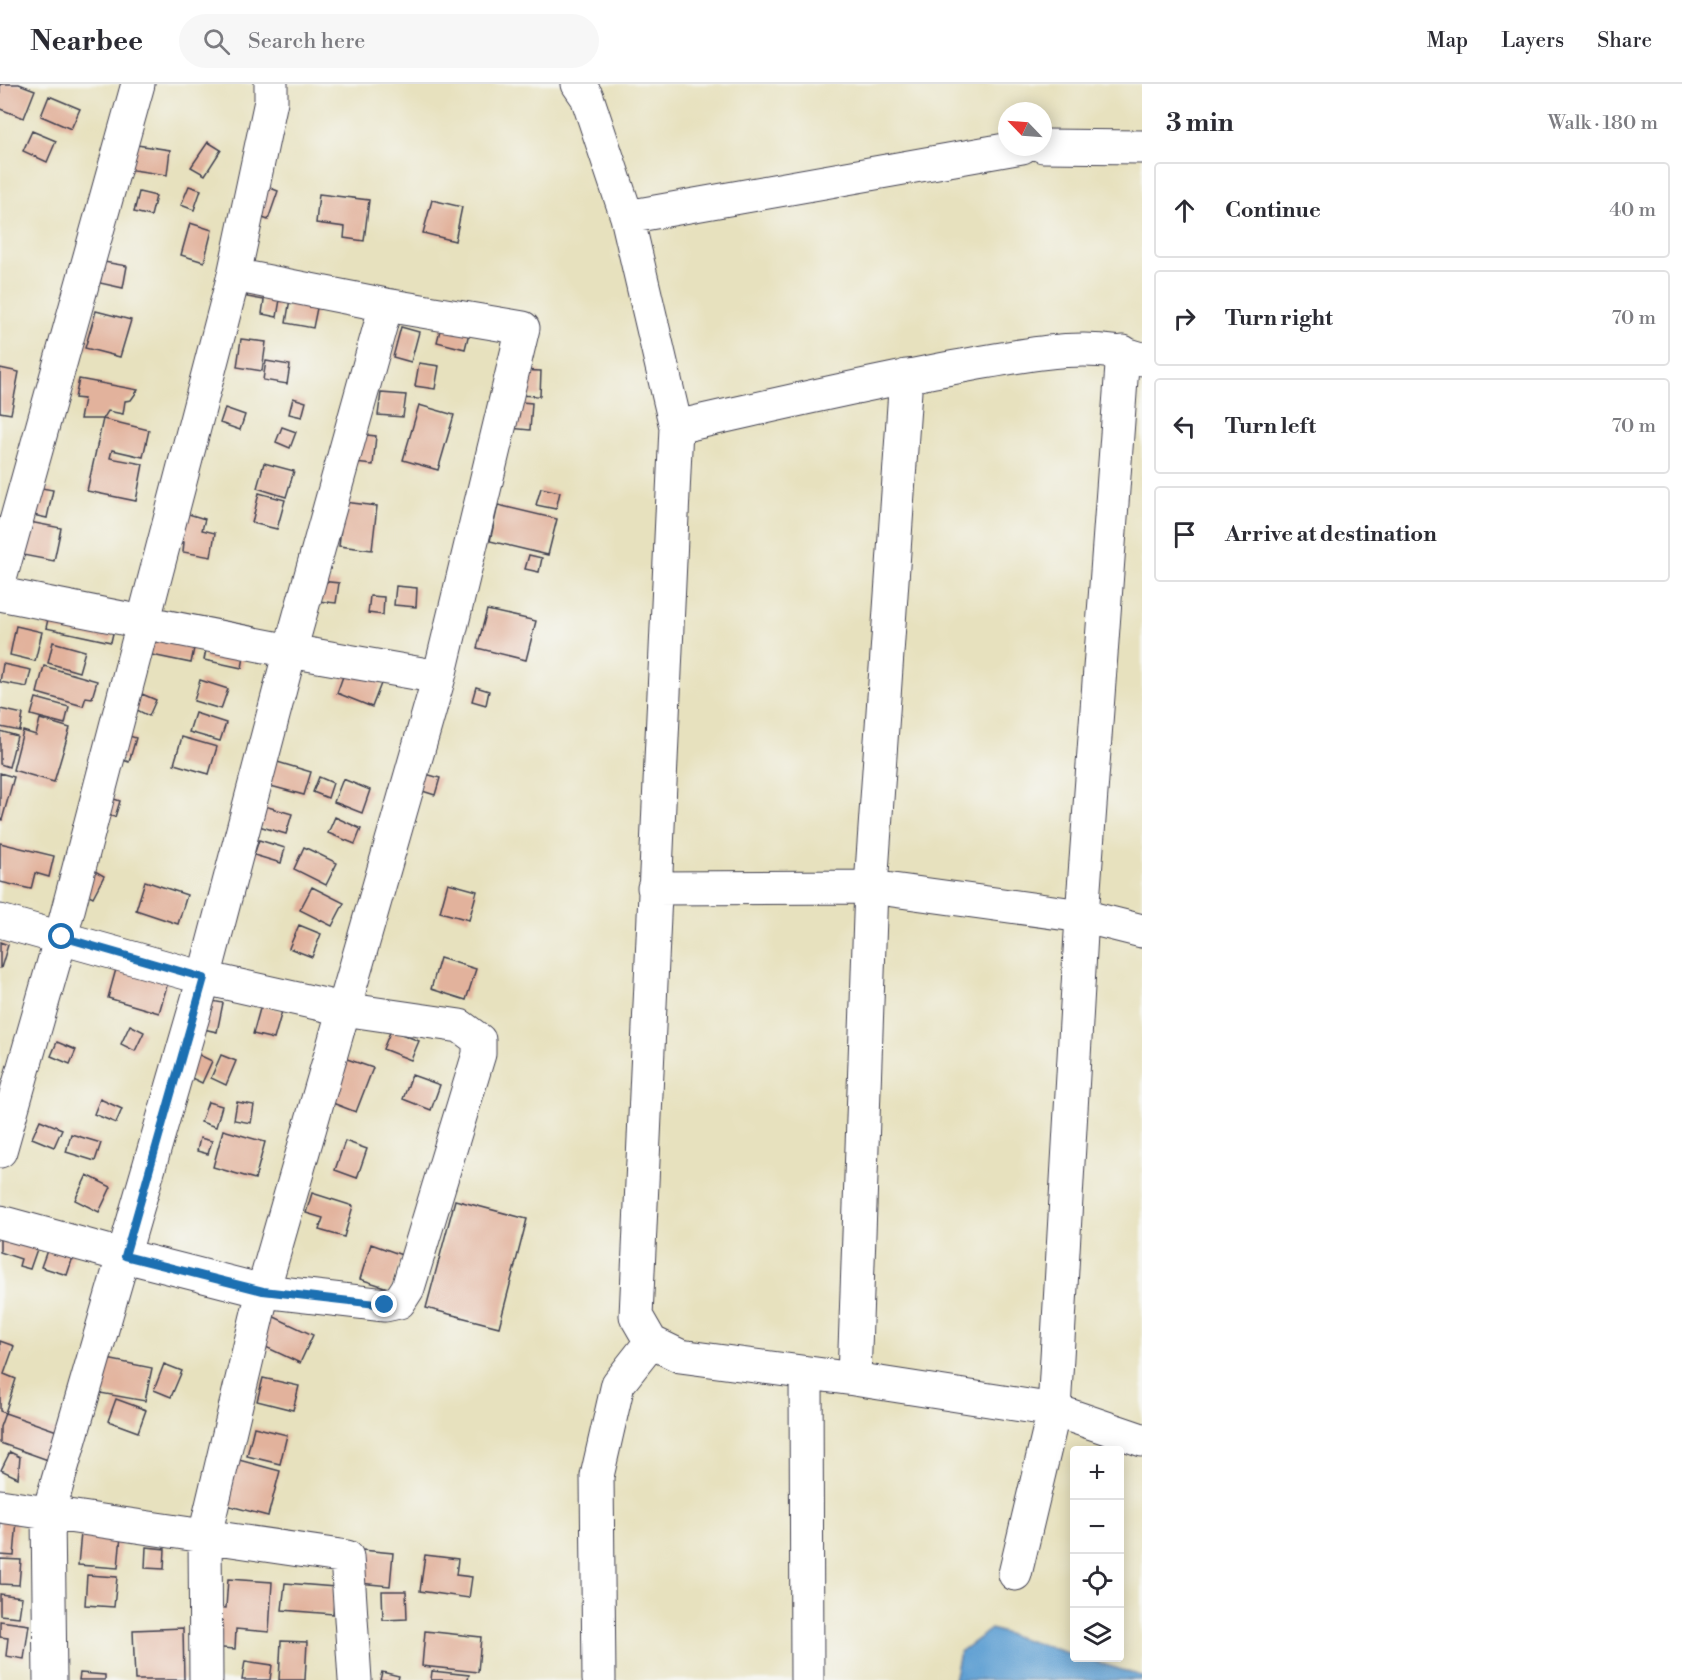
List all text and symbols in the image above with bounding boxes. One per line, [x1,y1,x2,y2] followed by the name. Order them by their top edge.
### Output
[179,14,599,68] search box
[30,24,143,59] text: Nearbee
[200,25,233,58] icon: search
[248,28,365,55] text: Search here
[1427,28,1468,54] text: Map
[1501,28,1564,54] text: Layers
[1597,28,1652,54] text: Share
[998,102,1052,156] north arrow
[1166,107,1234,139] text: 3 min
[1548,111,1658,136] text: Walk · 180 m
[1168,194,1201,227] icon: ahead
[1225,197,1321,224] text: Continue
[1609,198,1656,223] text: 40 m
[1168,302,1201,335] icon: right
[1225,305,1333,332] text: Turn right
[1612,306,1656,331] text: 70 m
[1168,410,1201,443] icon: left
[1225,413,1316,440] text: Turn left
[1612,414,1656,439] text: 70 m
[1168,518,1201,551] icon: arrive
[1225,521,1437,548] text: Arrive at destination
[48,923,74,949] route start
[371,1291,397,1317] route end
[1070,1446,1124,1662] map controls
[1070,1446,1124,1500] button: +
[1070,1500,1124,1554] button: −
[1070,1554,1124,1608] button: locate
[1070,1608,1124,1662] button: layers

